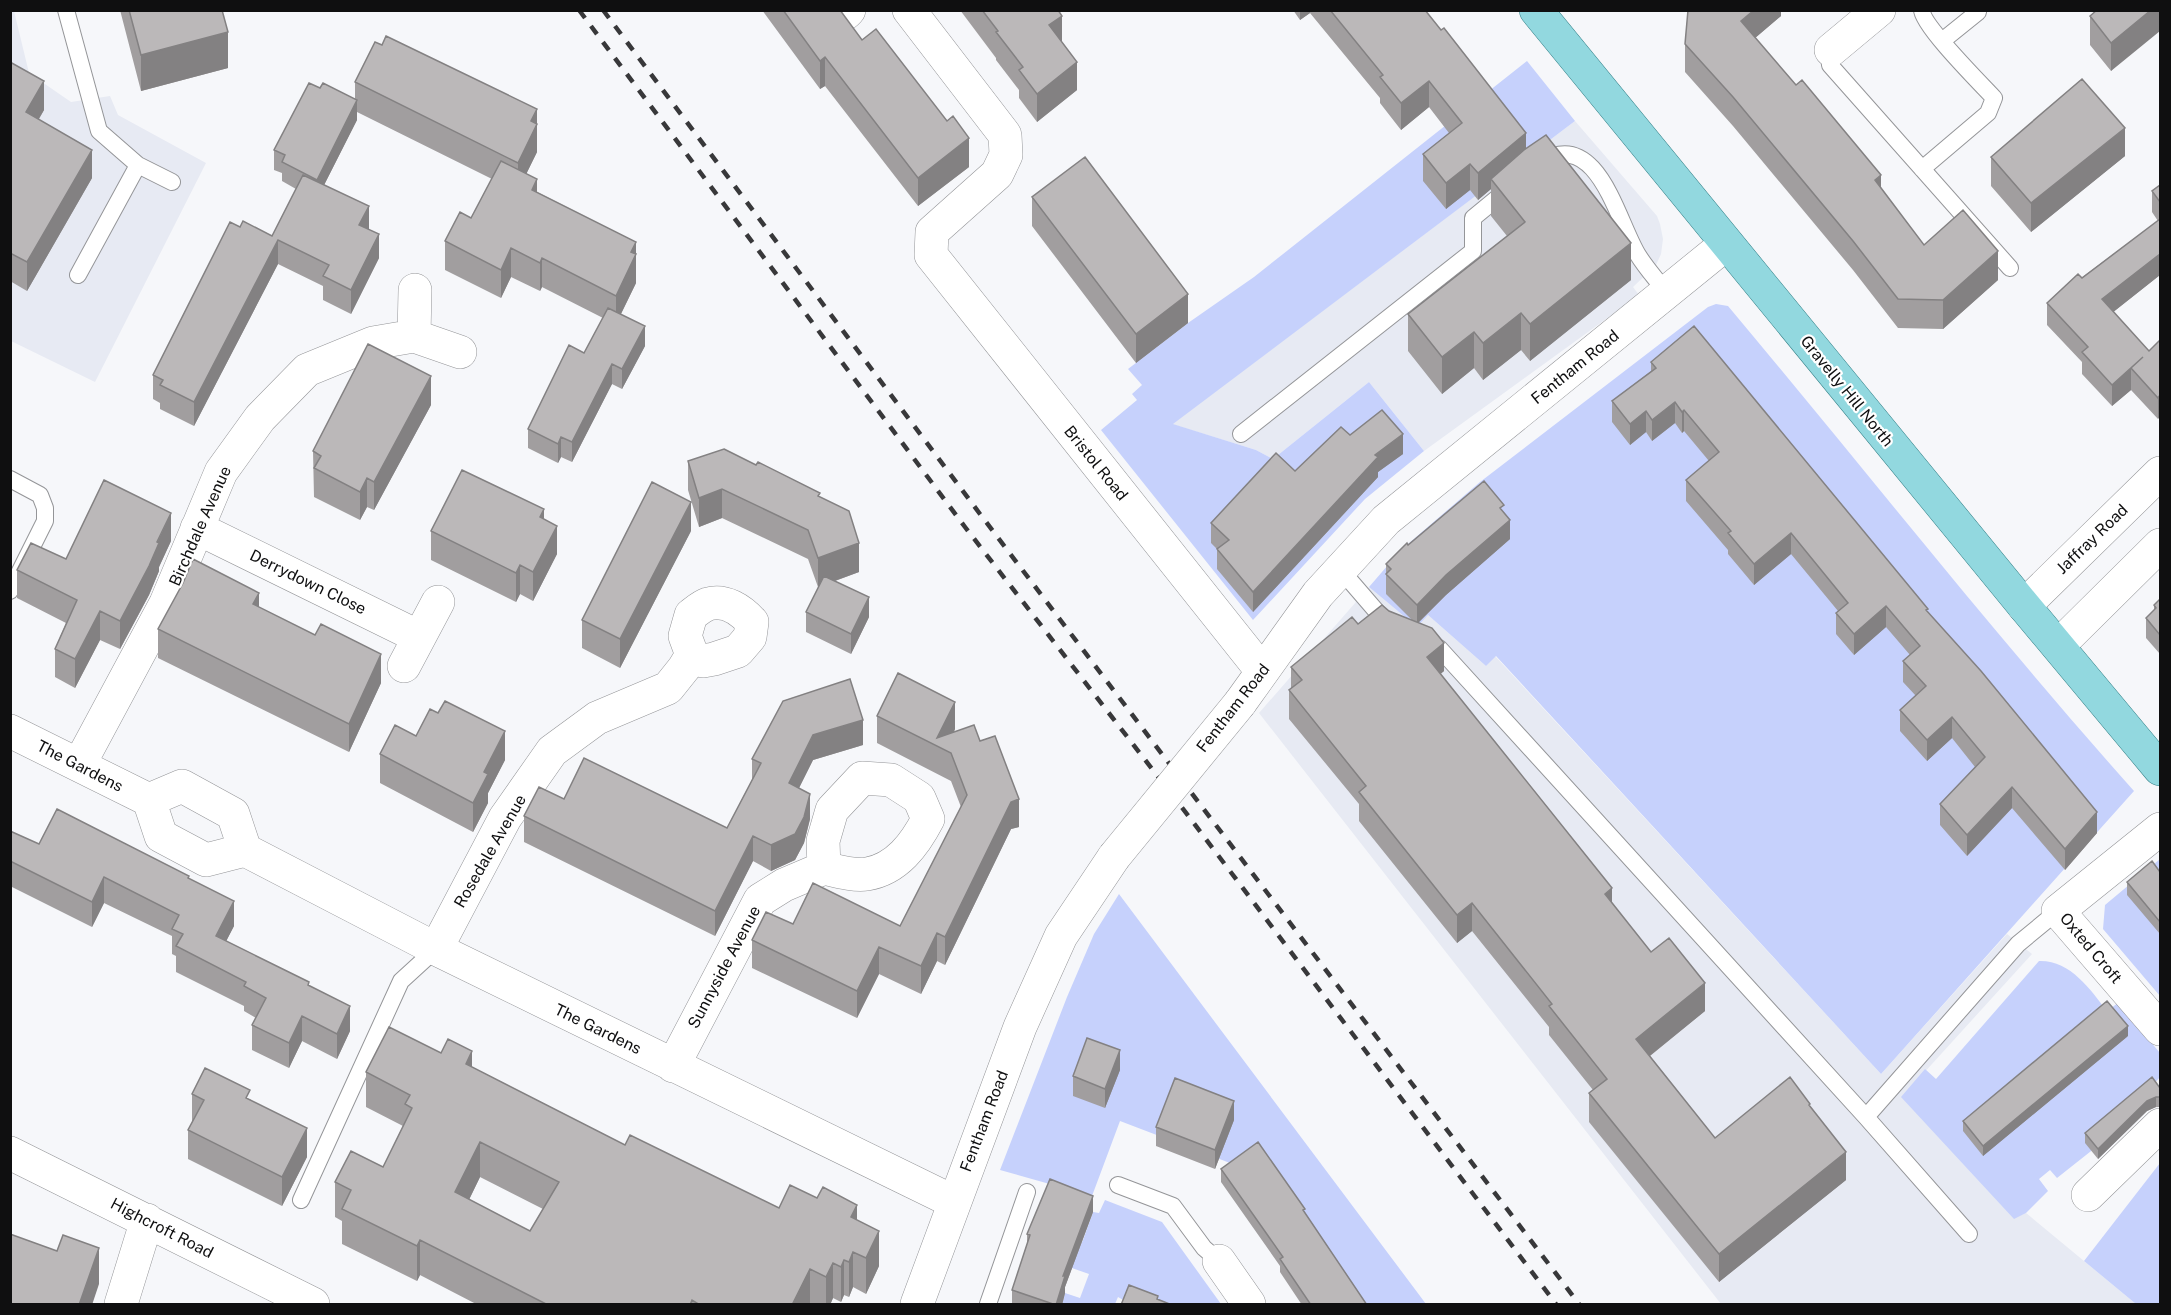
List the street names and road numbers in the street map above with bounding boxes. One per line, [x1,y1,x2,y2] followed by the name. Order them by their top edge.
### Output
[1527,326,1623,408] street label: Fentham Road
[1797,332,1897,450] street label: Gravelly Hill North
[1060,422,1132,504] street label: Bristol Road
[165,463,235,589] street label: Birchdale Avenue
[2052,500,2132,578] street label: Jaffray Road
[247,546,369,618] street label: Derrydown Close
[1193,660,1273,756] street label: Fentham Road
[34,736,126,796] street label: The Gardens
[450,791,530,911] street label: Rosedale Avenue
[684,902,764,1032] street label: Sunnyside Avenue
[2056,909,2126,987] street label: Oxted Croft
[552,1000,644,1058] street label: The Gardens
[956,1068,1012,1174] street label: Fentham Road
[107,1194,217,1262] street label: Highcroft Road

